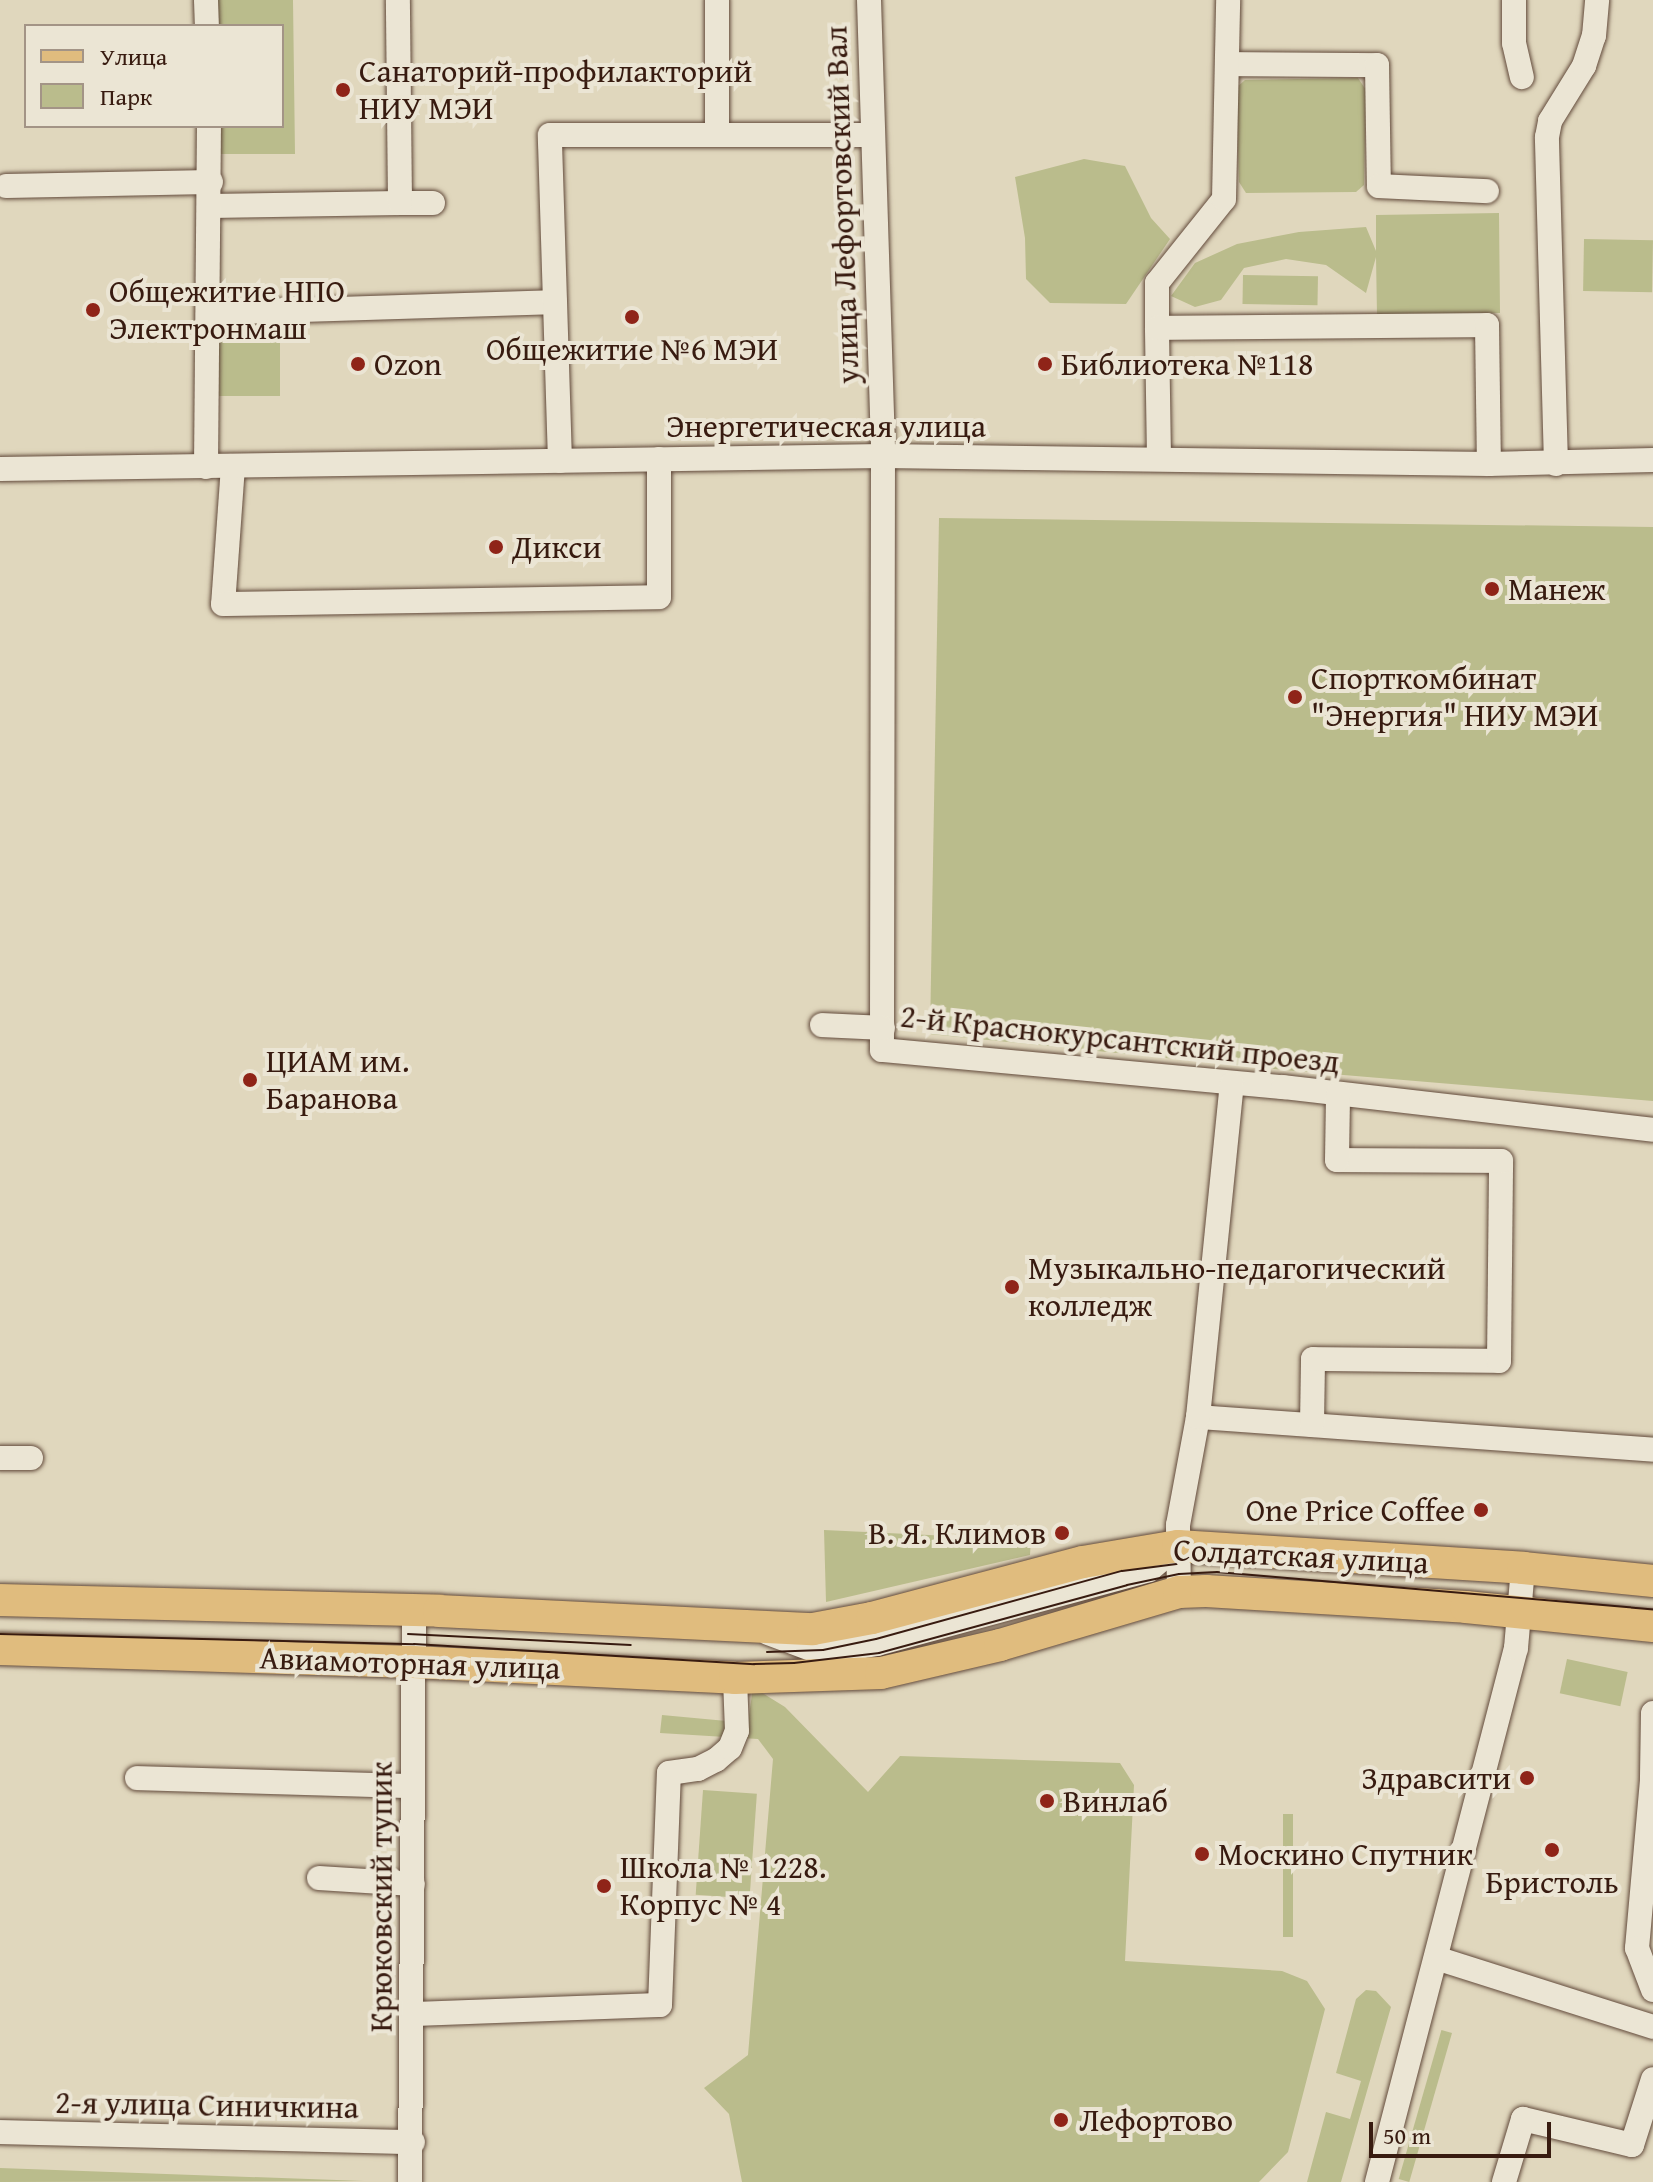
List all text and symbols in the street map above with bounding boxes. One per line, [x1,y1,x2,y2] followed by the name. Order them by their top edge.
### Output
[24,24,284,128] legend
[817,25,867,385] street label: улица Лефортовский Вал
[100,39,167,74] text: Улица
[359,53,752,128] place label: Санаторий-профилакторий НИУ МЭИ
[100,79,152,114] text: Парк
[334,81,352,99] marker: Санаторий-профилакторий НИУ МЭИ
[109,273,345,348] place label: Общежитие НПО Электронмаш
[84,301,102,319] marker: Общежитие НПО Электронмаш
[623,308,641,326] marker: Общежитие №6 МЭИ
[486,330,778,368] place label: Общежитие №6 МЭИ
[374,345,442,383] place label: Ozon
[1061,345,1313,383] place label: Библиотека №118
[349,355,367,373] marker: Ozon
[1036,355,1054,373] marker: Библиотека №118
[666,407,986,445] street label: Энергетическая улица
[512,528,601,566] place label: Дикси
[487,538,505,556] marker: Дикси
[1508,570,1605,608] place label: Манеж
[1483,580,1501,598] marker: Манеж
[1311,660,1598,735] place label: Спорткомбинат "Энергия" НИУ МЭИ
[1286,688,1304,706] marker: Спорткомбинат "Энергия" НИУ МЭИ
[898,997,1342,1081] street label: 2-й Краснокурсантский проезд
[266,1043,409,1118] place label: ЦИАМ им. Баранова
[241,1071,259,1089] marker: ЦИАМ им. Баранова
[1028,1250,1446,1325] place label: Музыкально-педагогический колледж
[1003,1278,1021,1296] marker: Музыкально-педагогический колледж
[1246,1491,1465,1529] place label: One Price Coffee
[1472,1501,1490,1519] marker: One Price Coffee
[868,1514,1046,1552] place label: В. Я. Климов
[1053,1524,1071,1542] marker: В. Я. Климов
[1173,1530,1429,1582] street label: Солдатская улица
[259,1639,561,1687] street label: Авиамоторная улица
[1361,1759,1511,1797] place label: Здравсити
[362,1762,400,2032] street label: Крюковский тупик
[1518,1769,1536,1787] marker: Здравсити
[1063,1782,1168,1820] place label: Винлаб
[1038,1792,1056,1810] marker: Винлаб
[1218,1835,1473,1873] place label: Москино Спутник
[1543,1841,1561,1859] marker: Бристоль
[1193,1845,1211,1863] marker: Москино Спутник
[620,1849,826,1924] place label: Школа № 1228. Корпус № 4
[1485,1863,1619,1901] place label: Бристоль
[595,1877,613,1895] marker: Школа № 1228. Корпус № 4
[55,2083,359,2127] street label: 2-я улица Синичкина
[1079,2101,1233,2139] place label: Лефортово
[1373,2106,1555,2156] scale bar
[1050,2109,1072,2131] marker: Лефортово
[1383,2118,1431,2153] text: 50 m

